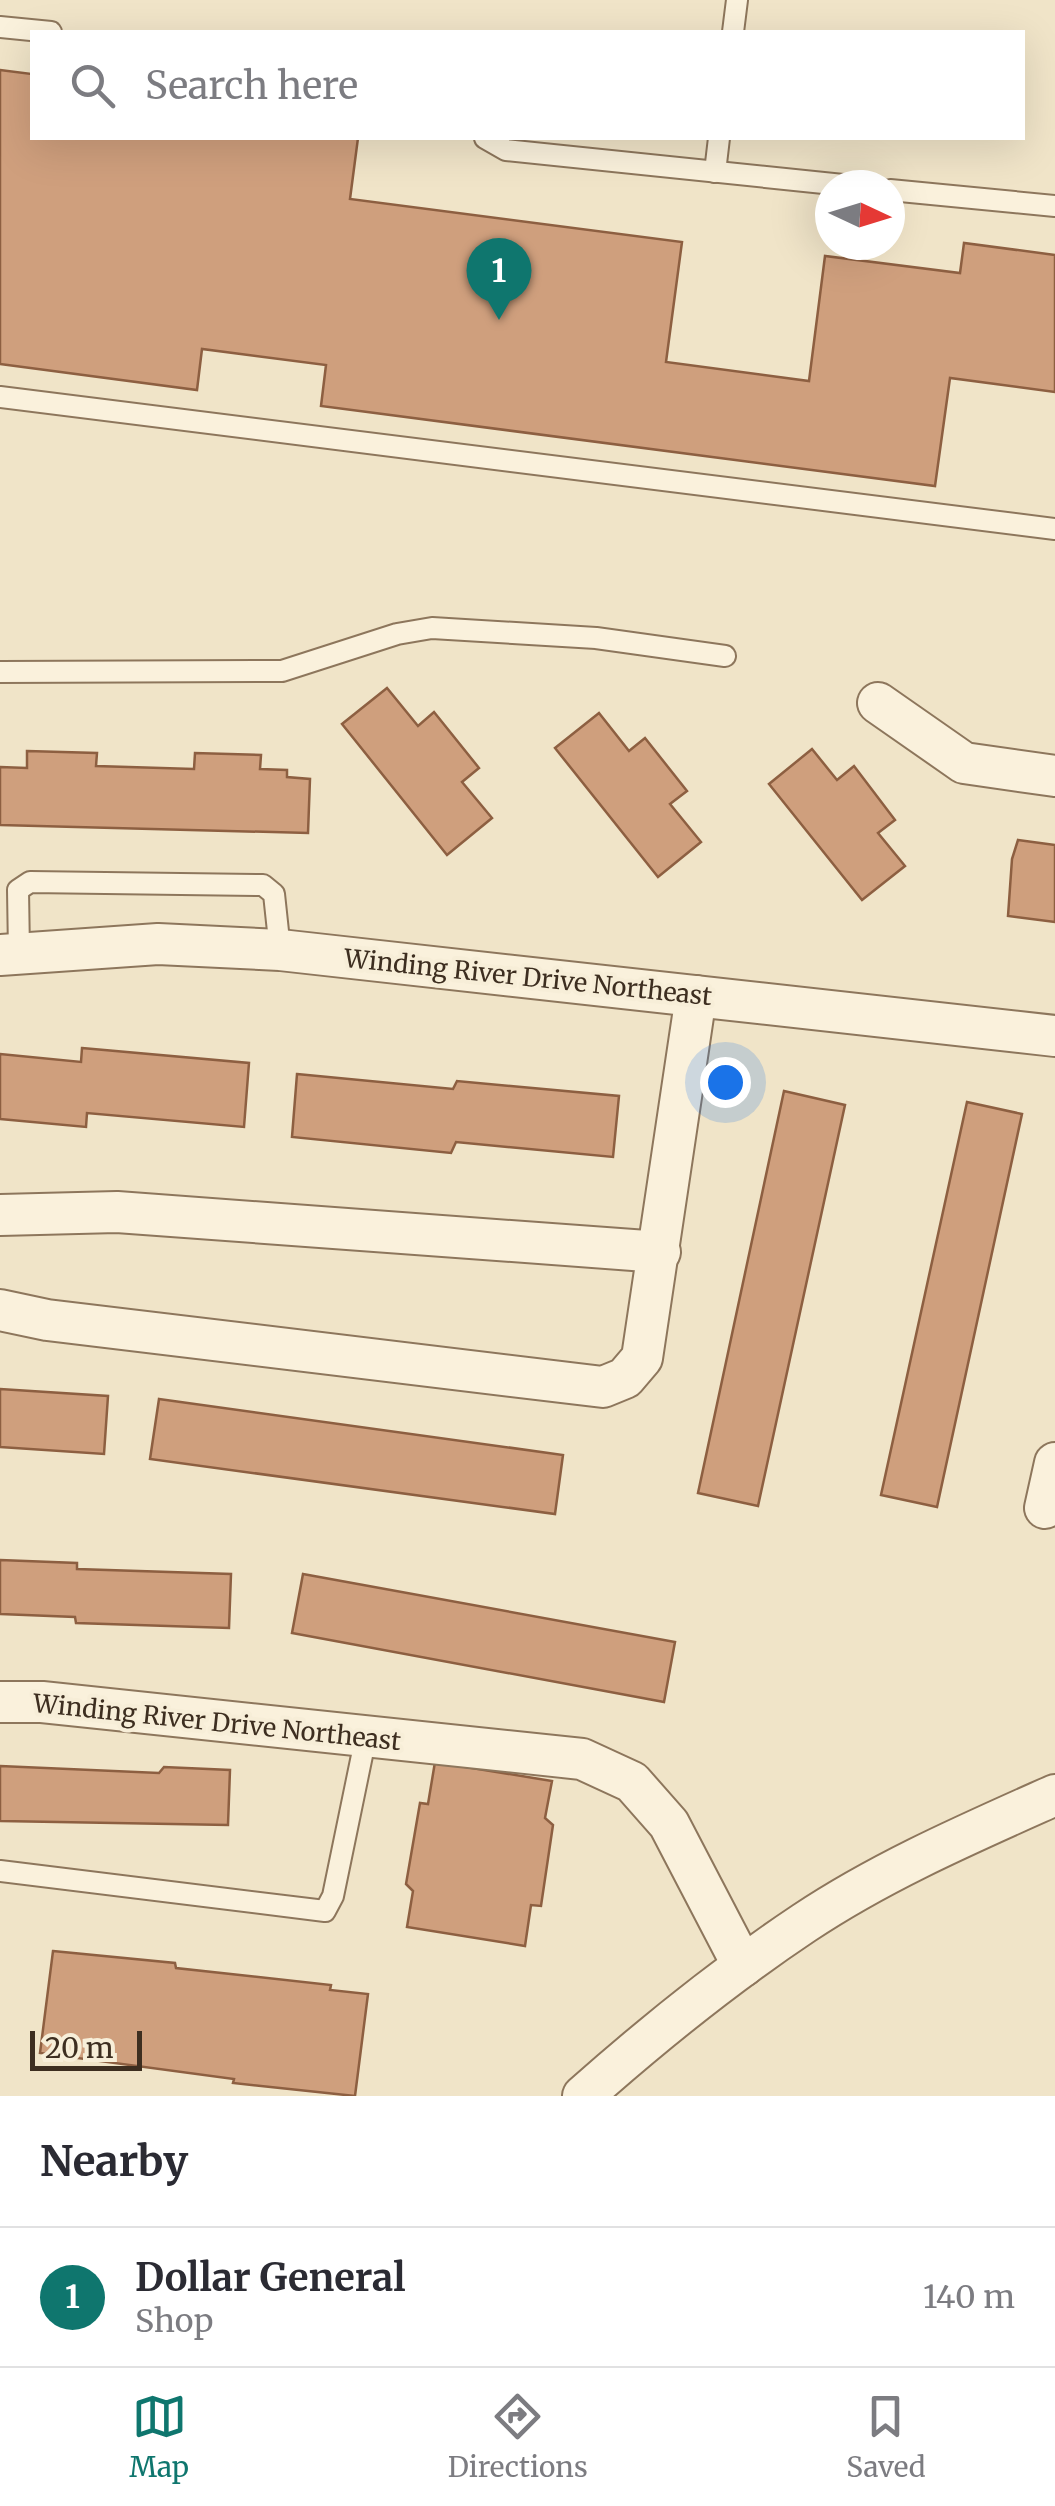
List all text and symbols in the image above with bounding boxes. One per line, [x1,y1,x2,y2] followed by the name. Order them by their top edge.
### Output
[30,30,1025,140] search box
[65,58,120,113] icon: search
[145,62,358,109] text: Search here
[815,170,905,260] north arrow
[466,238,532,320] pin: 1
[341,942,714,1012] street label: Winding River Drive Northeast
[700,1057,751,1108] your location
[30,1687,403,1757] street label: Winding River Drive Northeast
[30,2026,142,2070] scale bar
[45,2030,114,2066] text: 20 m
[40,2135,188,2187] text: Nearby
[135,2254,406,2301] text: Dollar General
[65,2277,80,2317] text: 1
[923,2277,1015,2317] text: 140 m
[135,2301,213,2341] text: Shop
[129,2389,189,2485] tab: Map
[448,2389,588,2485] tab: Directions
[846,2389,926,2485] tab: Saved

